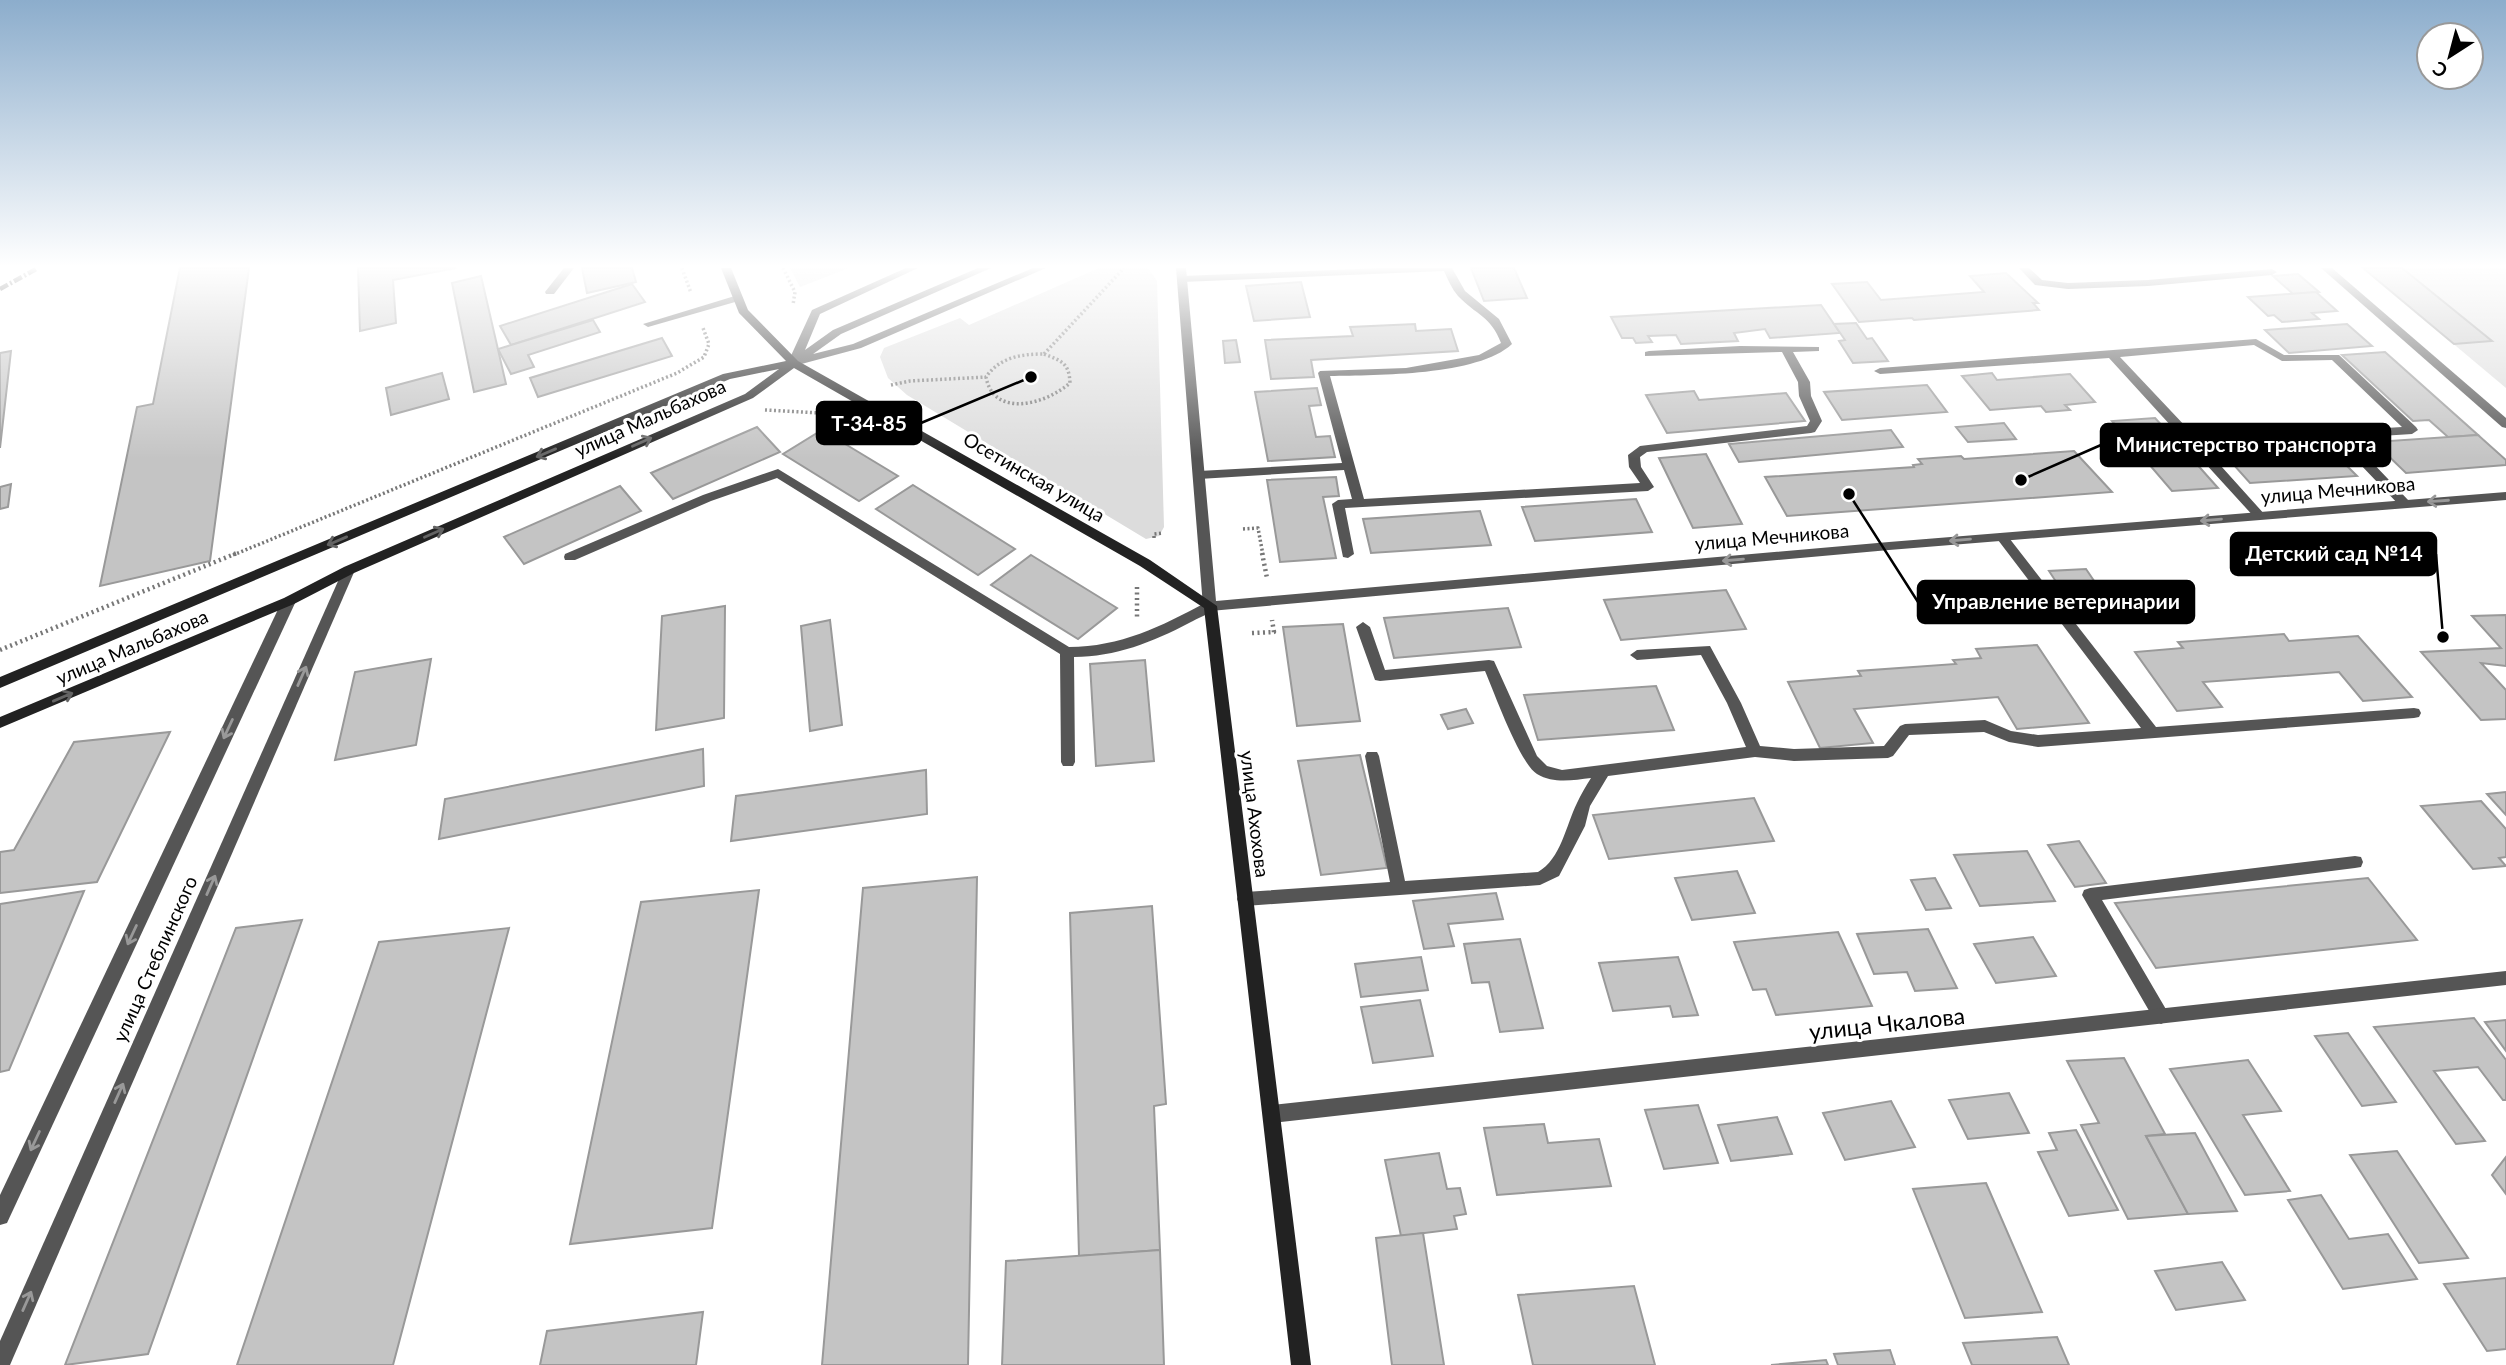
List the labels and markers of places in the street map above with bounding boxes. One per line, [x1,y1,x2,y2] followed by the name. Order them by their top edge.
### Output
[817,402,921,444] callout: Т-34-85
[2101,424,2390,466] callout: Министерство транспорта
[2231,533,2436,575] callout: Детский сад №14
[1918,581,2194,623] callout: Управление ветеринарии

